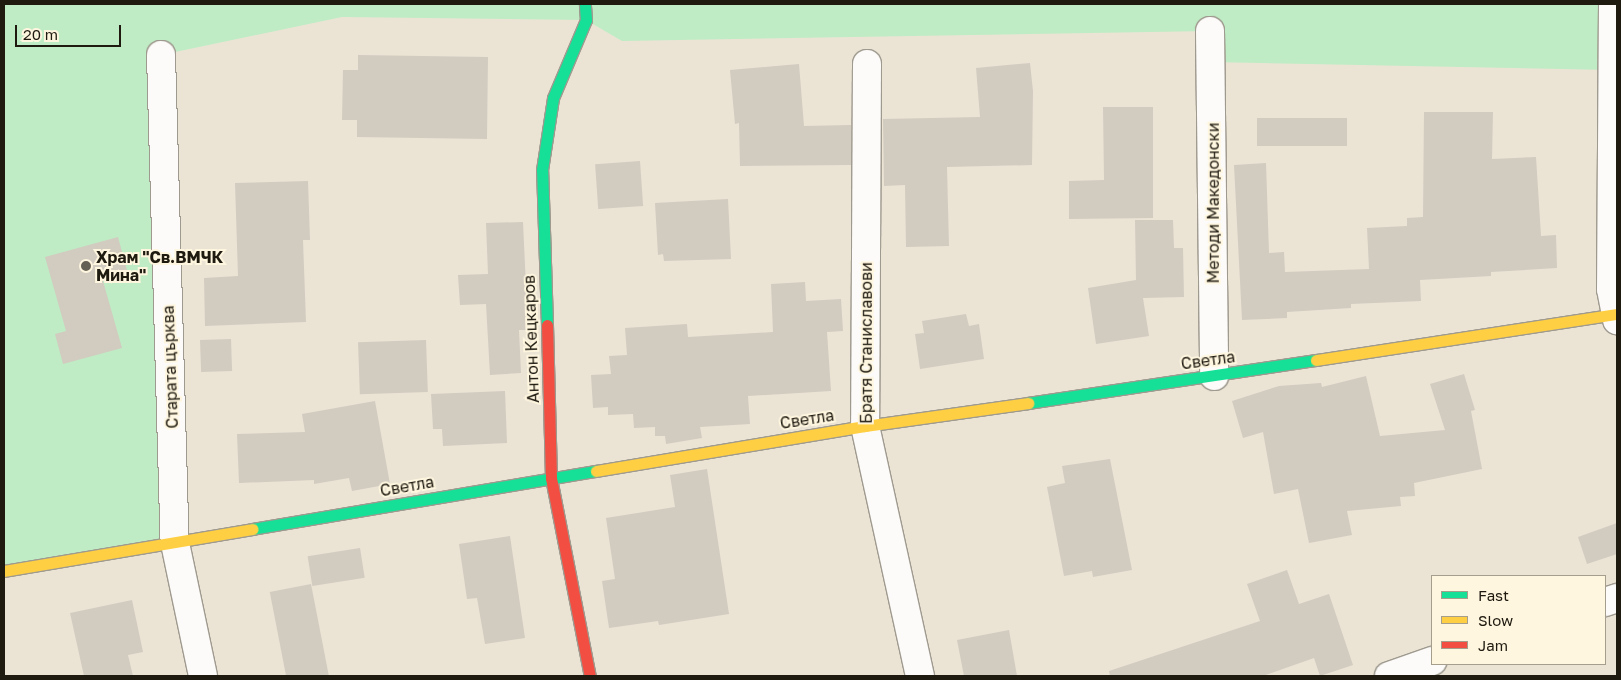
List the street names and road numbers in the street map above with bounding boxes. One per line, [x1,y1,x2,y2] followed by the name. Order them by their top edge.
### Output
[1203,123,1223,283] street label: Методи Македонски
[856,262,876,424] street label: Братя Станиславови
[519,275,543,403] street label: Антон Кецкаров
[158,305,182,429] street label: Старата църква
[1180,347,1236,373] street label: Светла
[779,405,835,433] street label: Светла
[378,472,436,500] street label: Светла

